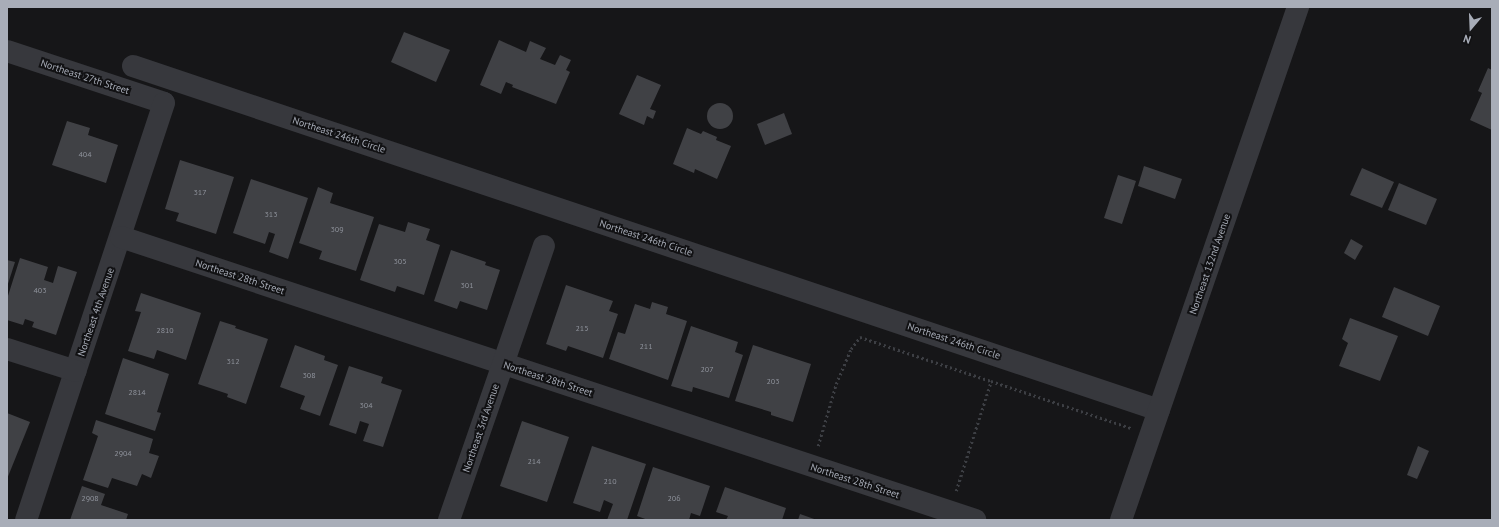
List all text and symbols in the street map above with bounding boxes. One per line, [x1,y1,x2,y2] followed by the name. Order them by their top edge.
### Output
[1451,8,1491,48] north arrow
[1461,32,1473,47] text: N
[39,57,131,97] street label: Northeast 27th Street
[291,114,387,156] street label: Northeast 246th Circle
[78,150,92,160] house number: 404
[193,188,207,198] house number: 317
[264,210,278,220] house number: 313
[1187,212,1233,316] street label: Northeast 132nd Avenue
[598,217,694,259] street label: Northeast 246th Circle
[330,225,344,235] house number: 309
[194,257,286,297] street label: Northeast 28th Street
[393,257,407,267] house number: 305
[75,266,117,358] street label: Northeast 4th Avenue
[460,281,474,291] house number: 301
[33,286,47,296] house number: 403
[906,320,1002,362] street label: Northeast 246th Circle
[575,324,589,334] house number: 215
[156,326,174,336] house number: 2810
[639,342,653,352] house number: 211
[226,357,240,367] house number: 312
[502,359,594,399] street label: Northeast 28th Street
[700,365,714,375] house number: 207
[302,371,316,381] house number: 308
[766,377,780,387] house number: 203
[460,382,502,474] street label: Northeast 3rd Avenue
[128,388,146,398] house number: 2814
[359,401,373,411] house number: 304
[114,449,132,459] house number: 2904
[527,457,541,467] house number: 214
[809,461,901,501] street label: Northeast 28th Street
[603,477,617,487] house number: 210
[81,494,99,504] house number: 2908
[667,494,681,504] house number: 206

